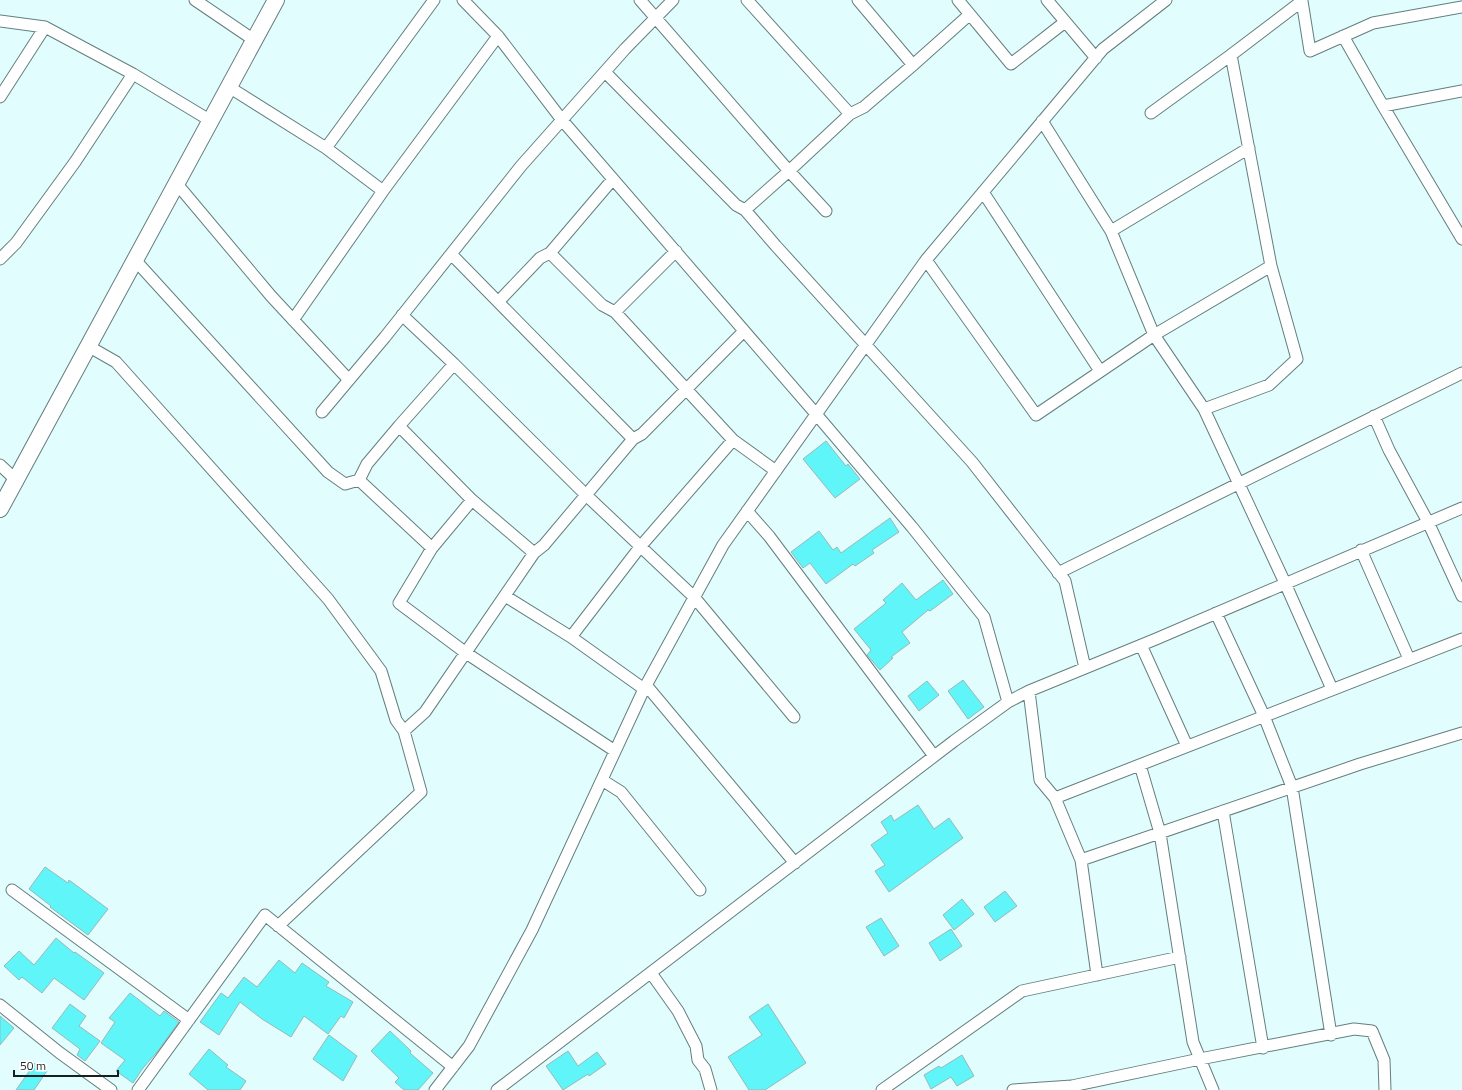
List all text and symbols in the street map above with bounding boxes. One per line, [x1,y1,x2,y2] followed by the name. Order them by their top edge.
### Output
[14,1052,118,1078] scale bar
[20,1056,46,1075] text: 50 m

